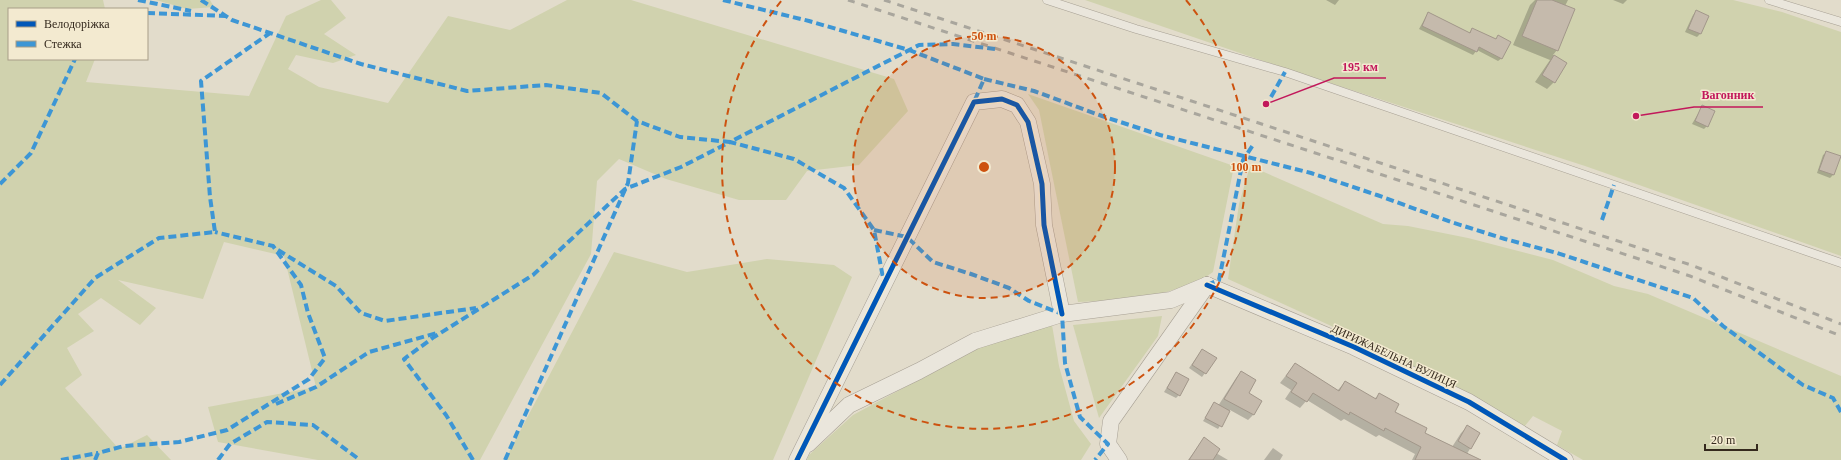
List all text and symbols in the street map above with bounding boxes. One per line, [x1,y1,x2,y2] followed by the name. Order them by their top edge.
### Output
[8,8,148,60] legend
[44,17,110,31] text: Велодоріжка
[972,29,997,43] text: 50 m
[44,37,82,51] text: Стежка
[1334,54,1386,78] callout: 195 км
[1342,60,1378,74] text: 195 км
[1694,83,1763,107] callout: Вагонник
[1702,88,1754,102] text: Вагонник
[977,160,991,174] centre of rings
[1231,160,1262,174] text: 100 m
[1330,322,1459,391] street label: ДИРИЖАБЕЛЬНА ВУЛИЦЯ
[1705,426,1757,452] scale bar
[1711,433,1736,447] text: 20 m

